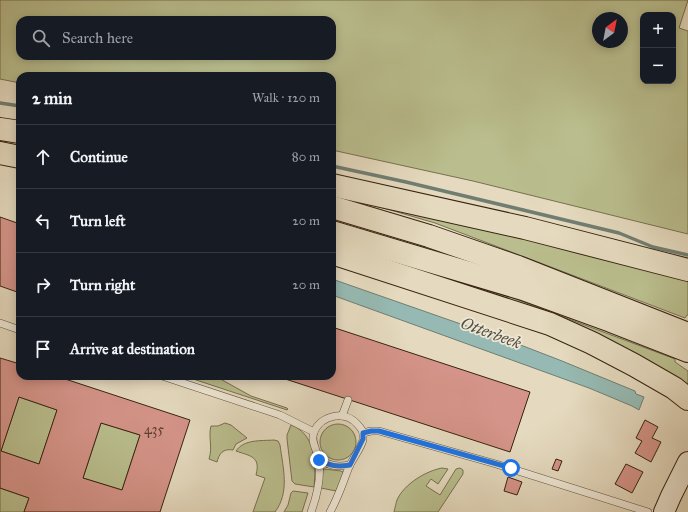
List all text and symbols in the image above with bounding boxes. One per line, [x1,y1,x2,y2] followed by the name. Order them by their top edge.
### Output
[592,12,628,48] north arrow
[640,12,676,84] map controls
[640,12,676,48] button: +
[16,16,336,60] search box
[30,27,52,49] icon: search
[62,29,133,47] text: Search here
[640,48,676,84] button: −
[32,88,72,109] text: 2 min
[252,90,320,106] text: Walk · 120 m
[32,146,54,168] icon: ahead
[70,148,128,166] text: Continue
[292,149,320,165] text: 80 m
[32,210,54,232] icon: left
[70,212,126,230] text: Turn left
[292,213,320,229] text: 20 m
[32,274,54,296] icon: right
[70,276,135,294] text: Turn right
[292,277,320,293] text: 20 m
[458,312,525,354] water label: Otterbeek
[32,338,54,360] icon: arrive
[70,340,195,358] text: Arrive at destination
[144,421,164,438] house number: 435
[310,451,328,469] route end
[502,459,520,477] route start

